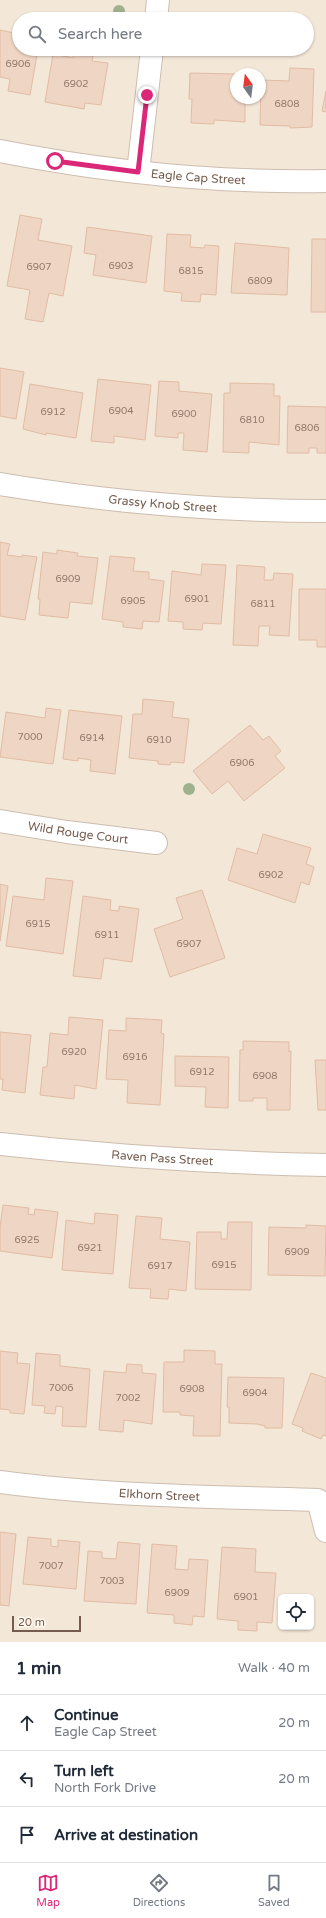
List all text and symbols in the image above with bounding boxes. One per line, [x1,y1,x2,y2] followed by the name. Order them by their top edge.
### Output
[12,12,314,56] search box
[26,23,48,45] icon: search
[58,25,142,43] text: Search here
[5,58,31,70] house number: 6906
[230,68,266,104] north arrow
[63,78,89,90] house number: 6902
[138,86,156,104] route end
[274,98,300,110] house number: 6808
[46,152,64,170] route start
[150,167,246,187] street label: Eagle Cap Street
[108,260,134,272] house number: 6903
[26,261,52,273] house number: 6907
[178,265,204,277] house number: 6815
[247,275,273,287] house number: 6809
[108,405,134,417] house number: 6904
[40,406,66,418] house number: 6912
[171,408,197,420] house number: 6900
[239,414,265,426] house number: 6810
[294,422,320,434] house number: 6806
[108,492,218,515] street label: Grassy Knob Street
[55,573,81,585] house number: 6909
[184,593,210,605] house number: 6901
[120,595,146,607] house number: 6905
[250,598,276,610] house number: 6811
[17,731,43,743] house number: 7000
[79,732,105,744] house number: 6914
[146,734,172,746] house number: 6910
[229,757,255,769] house number: 6906
[27,819,130,847] street label: Wild Rouge Court
[258,869,284,881] house number: 6902
[25,918,51,930] house number: 6915
[94,929,120,941] house number: 6911
[176,938,202,950] house number: 6907
[61,1046,87,1058] house number: 6920
[122,1051,148,1063] house number: 6916
[189,1066,215,1078] house number: 6912
[252,1070,278,1082] house number: 6908
[111,1148,214,1168] street label: Raven Pass Street
[14,1234,40,1246] house number: 6925
[77,1242,103,1254] house number: 6921
[284,1246,310,1258] house number: 6909
[211,1259,237,1271] house number: 6915
[147,1260,173,1272] house number: 6917
[48,1382,74,1394] house number: 7006
[179,1383,205,1395] house number: 6908
[242,1387,268,1399] house number: 6904
[115,1392,141,1404] house number: 7002
[118,1486,201,1504] street label: Elkhorn Street
[38,1560,64,1572] house number: 7007
[99,1575,125,1587] house number: 7003
[164,1587,190,1599] house number: 6909
[233,1591,259,1603] house number: 6901
[278,1594,314,1630] map controls
[278,1594,314,1630] button: locate
[12,1614,81,1633] scale bar
[18,1616,45,1629] text: 20 m
[16,1658,61,1679] text: 1 min
[238,1660,310,1676] text: Walk · 40 m
[54,1706,118,1724] text: Continue
[16,1712,38,1734] icon: ahead
[278,1715,310,1731] text: 20 m
[54,1724,157,1740] text: Eagle Cap Street
[54,1762,114,1780] text: Turn left
[16,1768,38,1790] icon: left
[278,1771,310,1787] text: 20 m
[54,1780,156,1796] text: North Fork Drive
[16,1824,38,1846] icon: arrive
[54,1826,198,1844] text: Arrive at destination
[36,1872,60,1909] tab: Map
[133,1872,185,1909] tab: Directions
[258,1872,290,1909] tab: Saved

